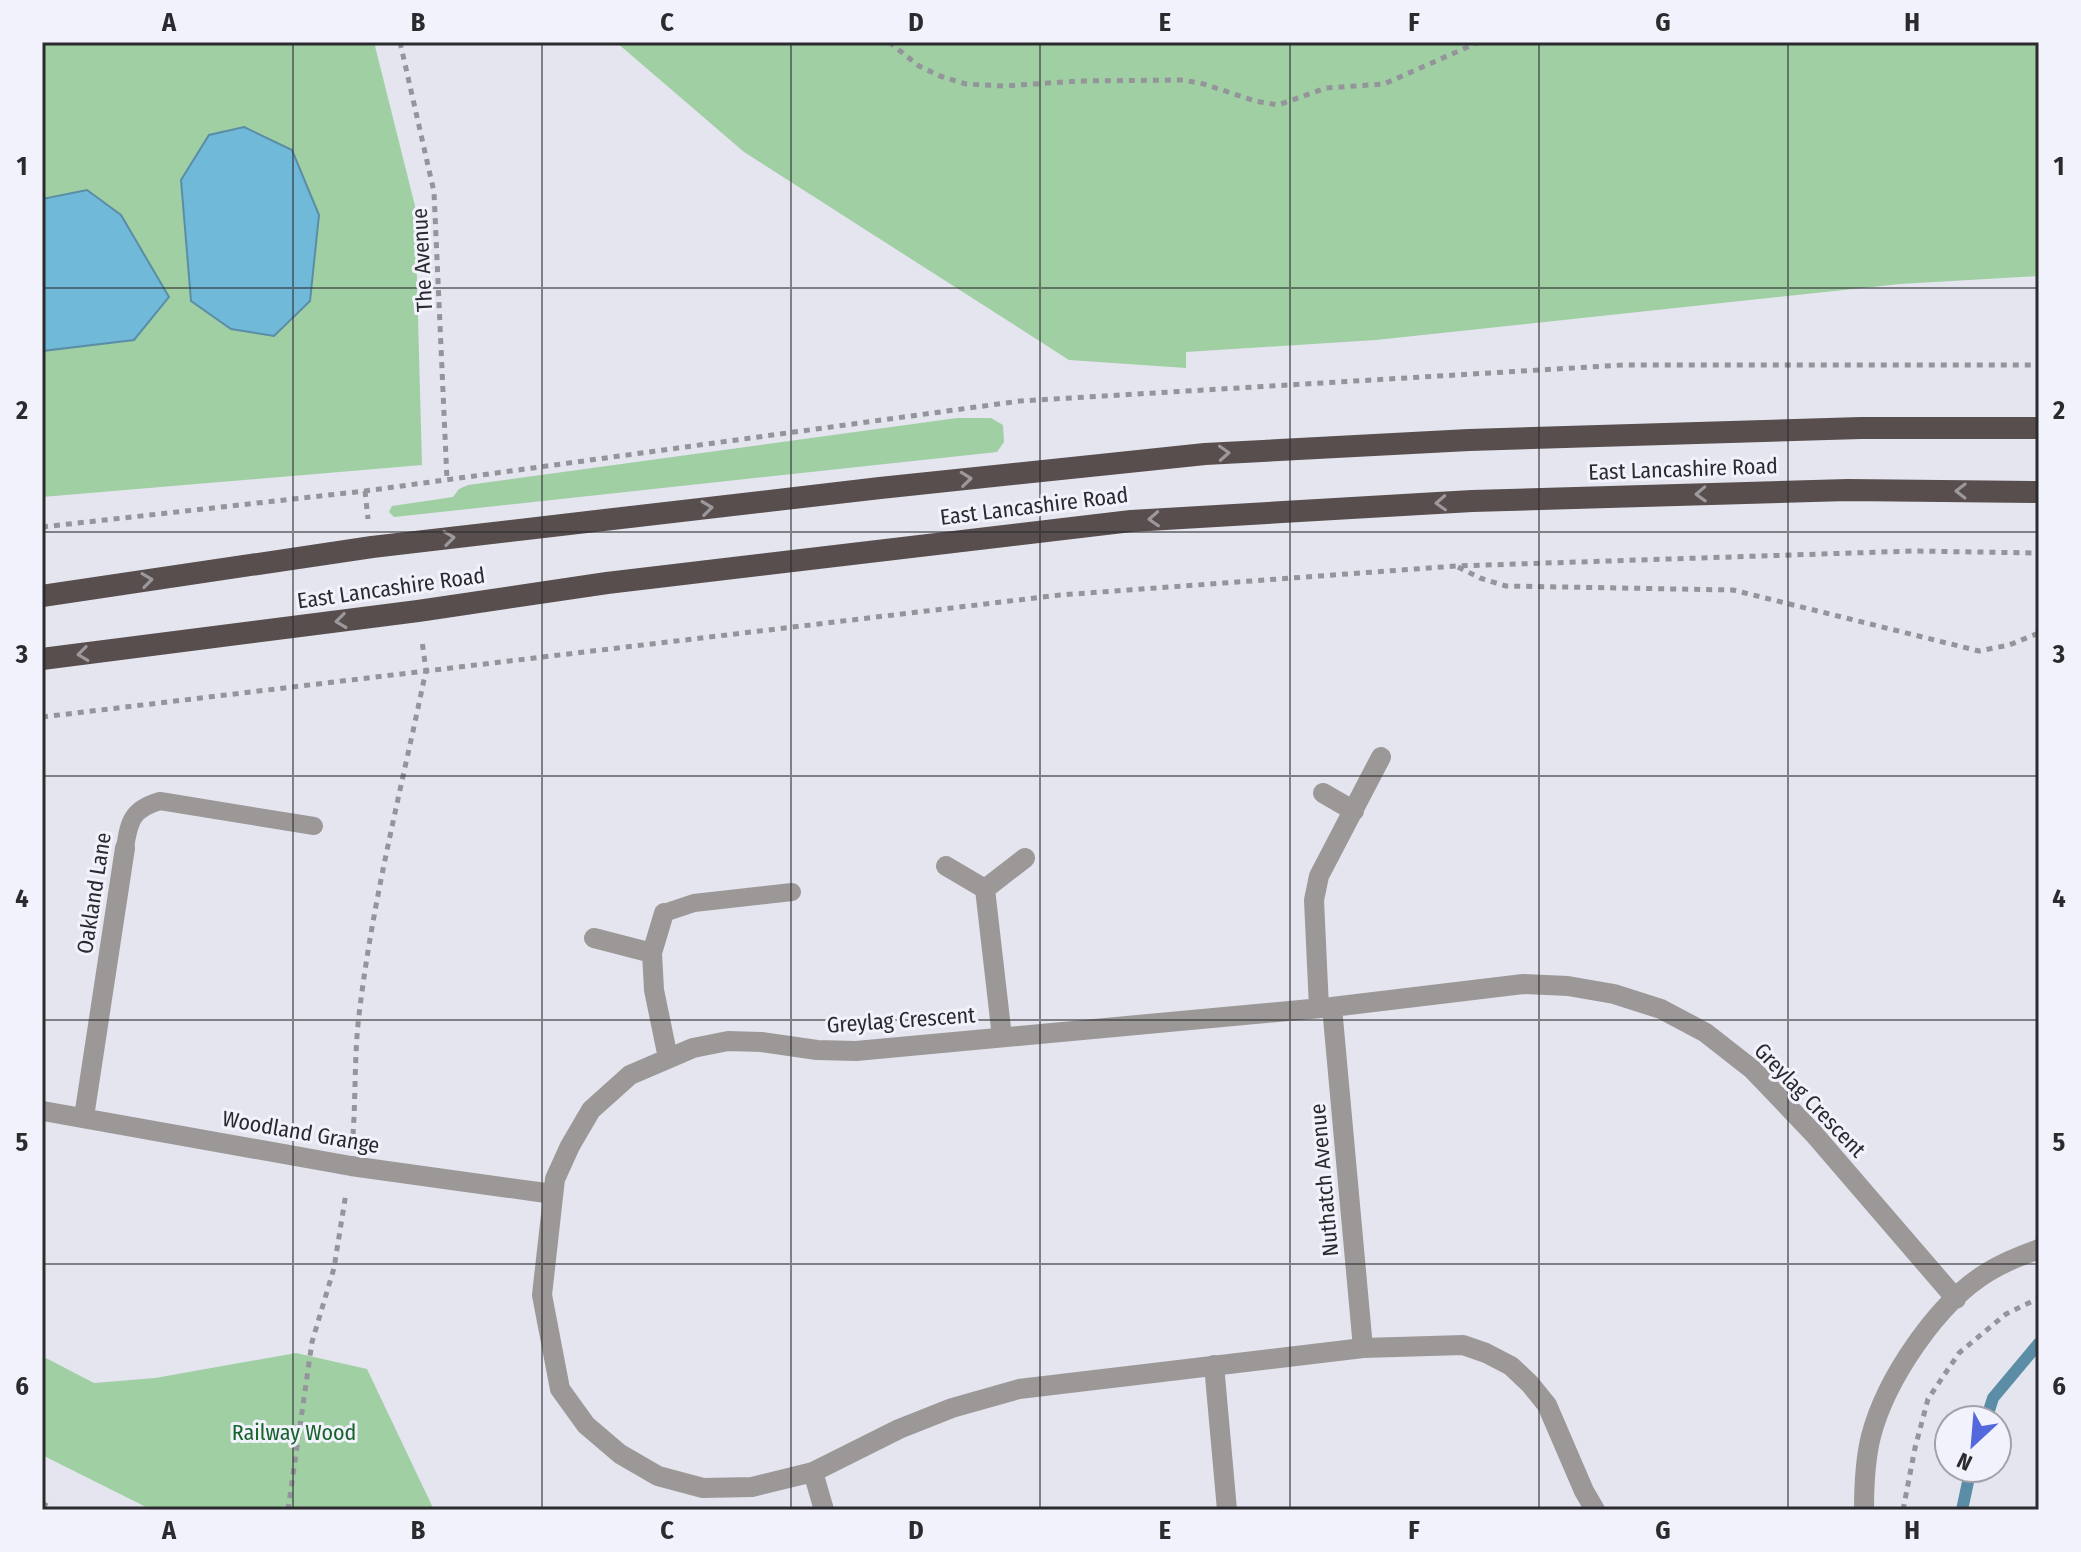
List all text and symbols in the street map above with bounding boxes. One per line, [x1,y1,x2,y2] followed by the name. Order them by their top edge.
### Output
[161,7,177,38] text: A
[411,7,426,38] text: B
[660,7,674,38] text: C
[908,7,924,38] text: D
[1159,7,1171,38] text: E
[1408,7,1420,38] text: F
[1655,7,1671,38] text: G
[1904,7,1920,38] text: H
[17,151,28,182] text: 1
[2054,151,2065,182] text: 1
[406,207,438,313] street label: The Avenue
[15,395,28,426] text: 2
[2052,395,2065,426] text: 2
[1218,445,1231,462] one-way arrow
[1588,452,1778,486] street label: East Lancashire Road
[960,471,973,488] one-way arrow
[938,481,1130,531] street label: East Lancashire Road
[1954,482,1967,500] one-way arrow
[1694,486,1707,503] one-way arrow
[1434,494,1447,511] one-way arrow
[701,500,714,517] one-way arrow
[1147,511,1160,528] one-way arrow
[443,530,456,547] one-way arrow
[295,561,487,615] street label: East Lancashire Road
[140,572,154,589] one-way arrow
[334,612,348,629] one-way arrow
[15,639,28,670] text: 3
[2052,639,2065,670] text: 3
[76,645,89,662] one-way arrow
[71,830,117,956] street label: Oakland Lane
[15,883,29,914] text: 4
[2052,883,2066,914] text: 4
[826,1001,977,1039] street label: Greylag Crescent
[1749,1037,1872,1163] street label: Greylag Crescent
[1304,1102,1344,1258] street label: Nuthatch Avenue
[220,1105,382,1159] street label: Woodland Grange
[16,1127,29,1158] text: 5
[2053,1127,2066,1158] text: 5
[15,1371,29,1402] text: 6
[2052,1371,2066,1402] text: 6
[1933,1404,2013,1484] north arrow
[232,1419,356,1446] park label: Railway Wood
[1953,1447,1976,1477] text: N
[161,1515,177,1546] text: A
[411,1515,426,1546] text: B
[660,1515,674,1546] text: C
[908,1515,924,1546] text: D
[1159,1515,1171,1546] text: E
[1408,1515,1420,1546] text: F
[1655,1515,1671,1546] text: G
[1904,1515,1920,1546] text: H

